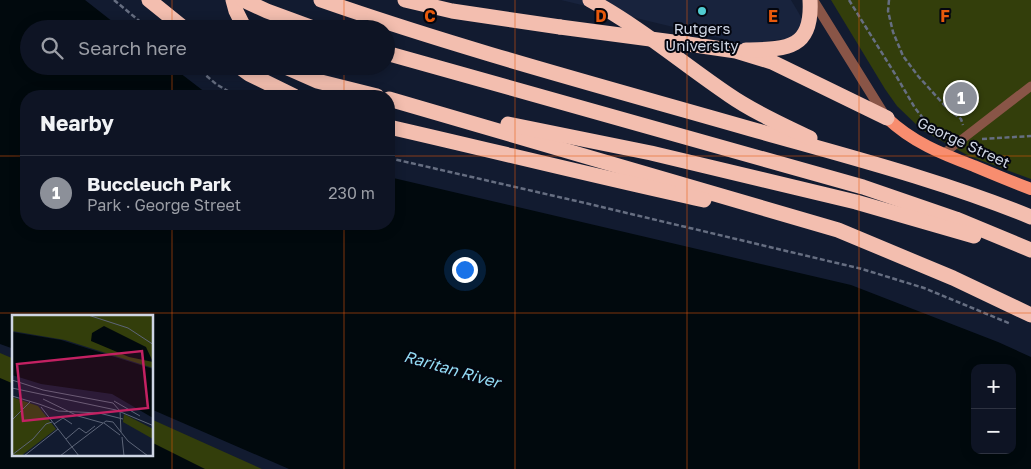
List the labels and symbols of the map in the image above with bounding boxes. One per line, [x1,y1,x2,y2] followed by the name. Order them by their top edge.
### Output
[696,5,708,17] marker: Rutgers University
[424,6,436,26] text: C
[595,6,607,26] text: D
[768,6,778,26] text: E
[940,6,950,26] text: F
[665,19,739,54] place label: Rutgers University
[945,79,977,117] pin: 1
[915,113,1013,171] street label: George Street
[452,257,478,283] your location
[12,315,154,456] inset map
[402,346,505,393] water label: Raritan River

